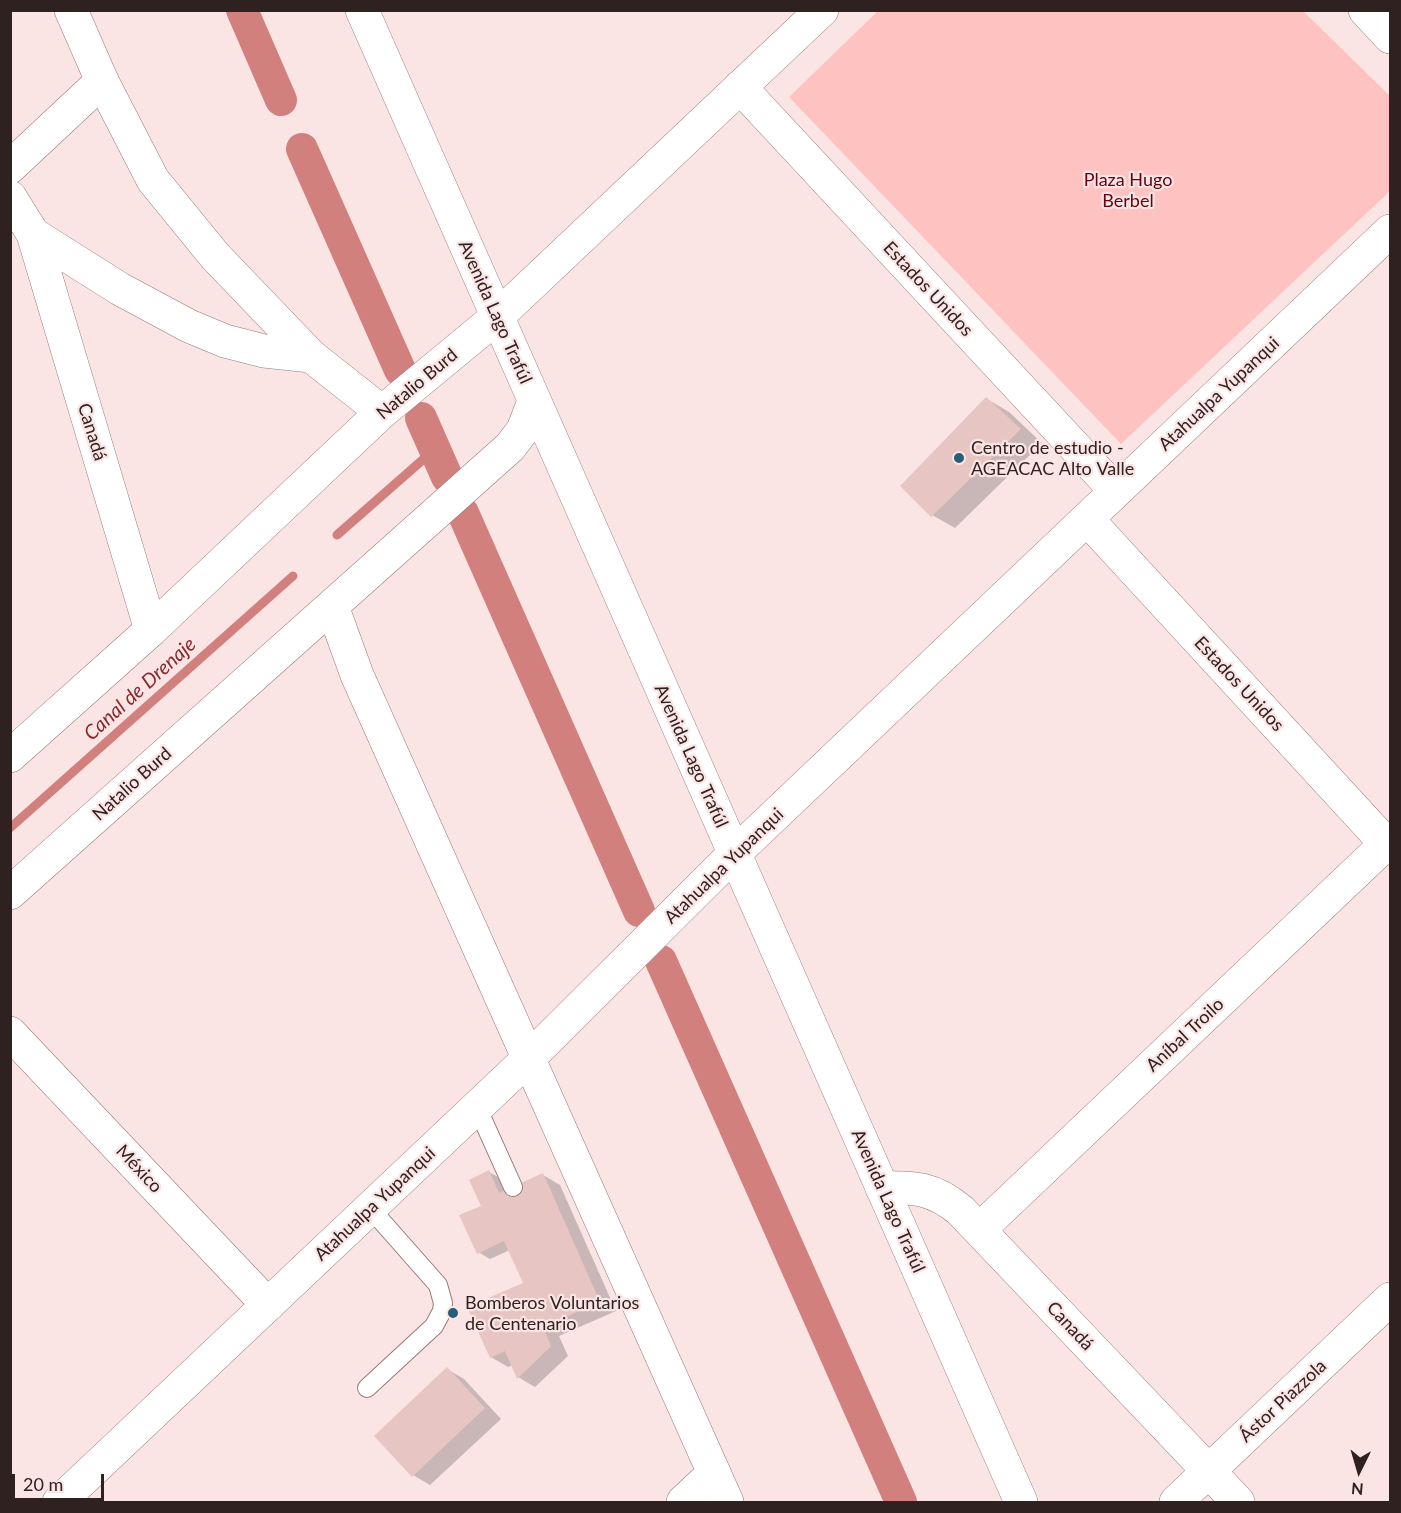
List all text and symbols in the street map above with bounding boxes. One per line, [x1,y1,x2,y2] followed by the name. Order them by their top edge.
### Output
[1084,169,1172,212] park label: Plaza Hugo Berbel
[454,237,536,387] street label: Avenida Lago Trafúl
[879,237,977,341] street label: Estados Unidos
[1154,332,1284,456] street label: Atahualpa Yupanqui
[372,344,462,424] street label: Natalio Burd
[73,401,111,463] street label: Canadá
[971,437,1134,480] place label: Centro de estudio - AGEACAC Alto Valle
[952,451,966,465] marker: Centro de estudio - AGEACAC Alto Valle
[79,632,201,746] water label: Canal de Drenaje
[1190,632,1288,736] street label: Estados Unidos
[650,681,732,831] street label: Avenida Lago Trafúl
[88,743,176,825] street label: Natalio Burd
[660,804,788,928] street label: Atahualpa Yupanqui
[1142,994,1228,1076] street label: Aníbal Troilo
[847,1126,929,1276] street label: Avenida Lago Trafúl
[111,1141,167,1197] street label: México
[310,1142,440,1266] street label: Atahualpa Yupanqui
[465,1292,639,1334] place label: Bomberos Voluntarios de Centenario
[1042,1297,1098,1355] street label: Canadá
[446,1306,460,1320] marker: Bomberos Voluntarios de Centenario
[1235,1355,1331,1447] street label: Ástor Piazzola
[1329,1441,1389,1501] north arrow
[15,1462,106,1500] scale bar
[23,1473,63,1495] text: 20 m
[1350,1479,1364,1499] text: N

